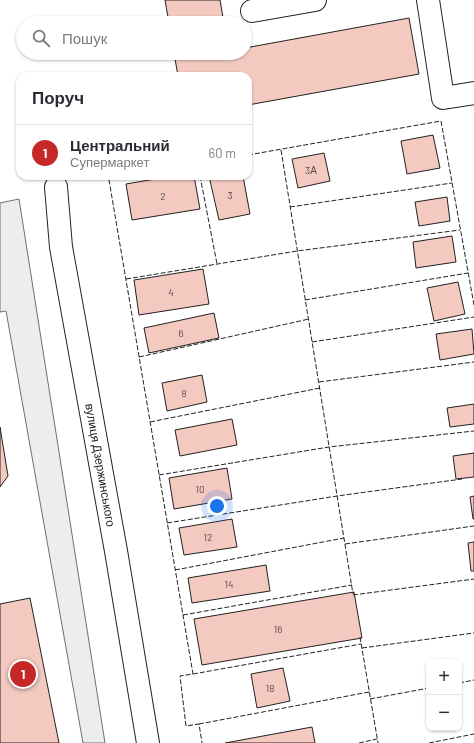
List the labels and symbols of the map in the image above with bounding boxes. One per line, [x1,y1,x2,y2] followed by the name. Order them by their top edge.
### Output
[305,164,317,176] house number: 3А
[227,189,233,201] house number: 3
[160,190,166,202] house number: 2
[168,286,174,298] house number: 4
[178,327,184,339] house number: 6
[181,387,187,399] house number: 8
[82,402,119,528] street label: вулиця Дзержинського
[195,483,205,495] house number: 10
[207,496,227,516] your location
[204,531,212,543] house number: 12
[224,578,234,590] house number: 14
[274,623,282,635] house number: 16
[10,659,36,689] pin: 1
[266,682,274,694] house number: 18

